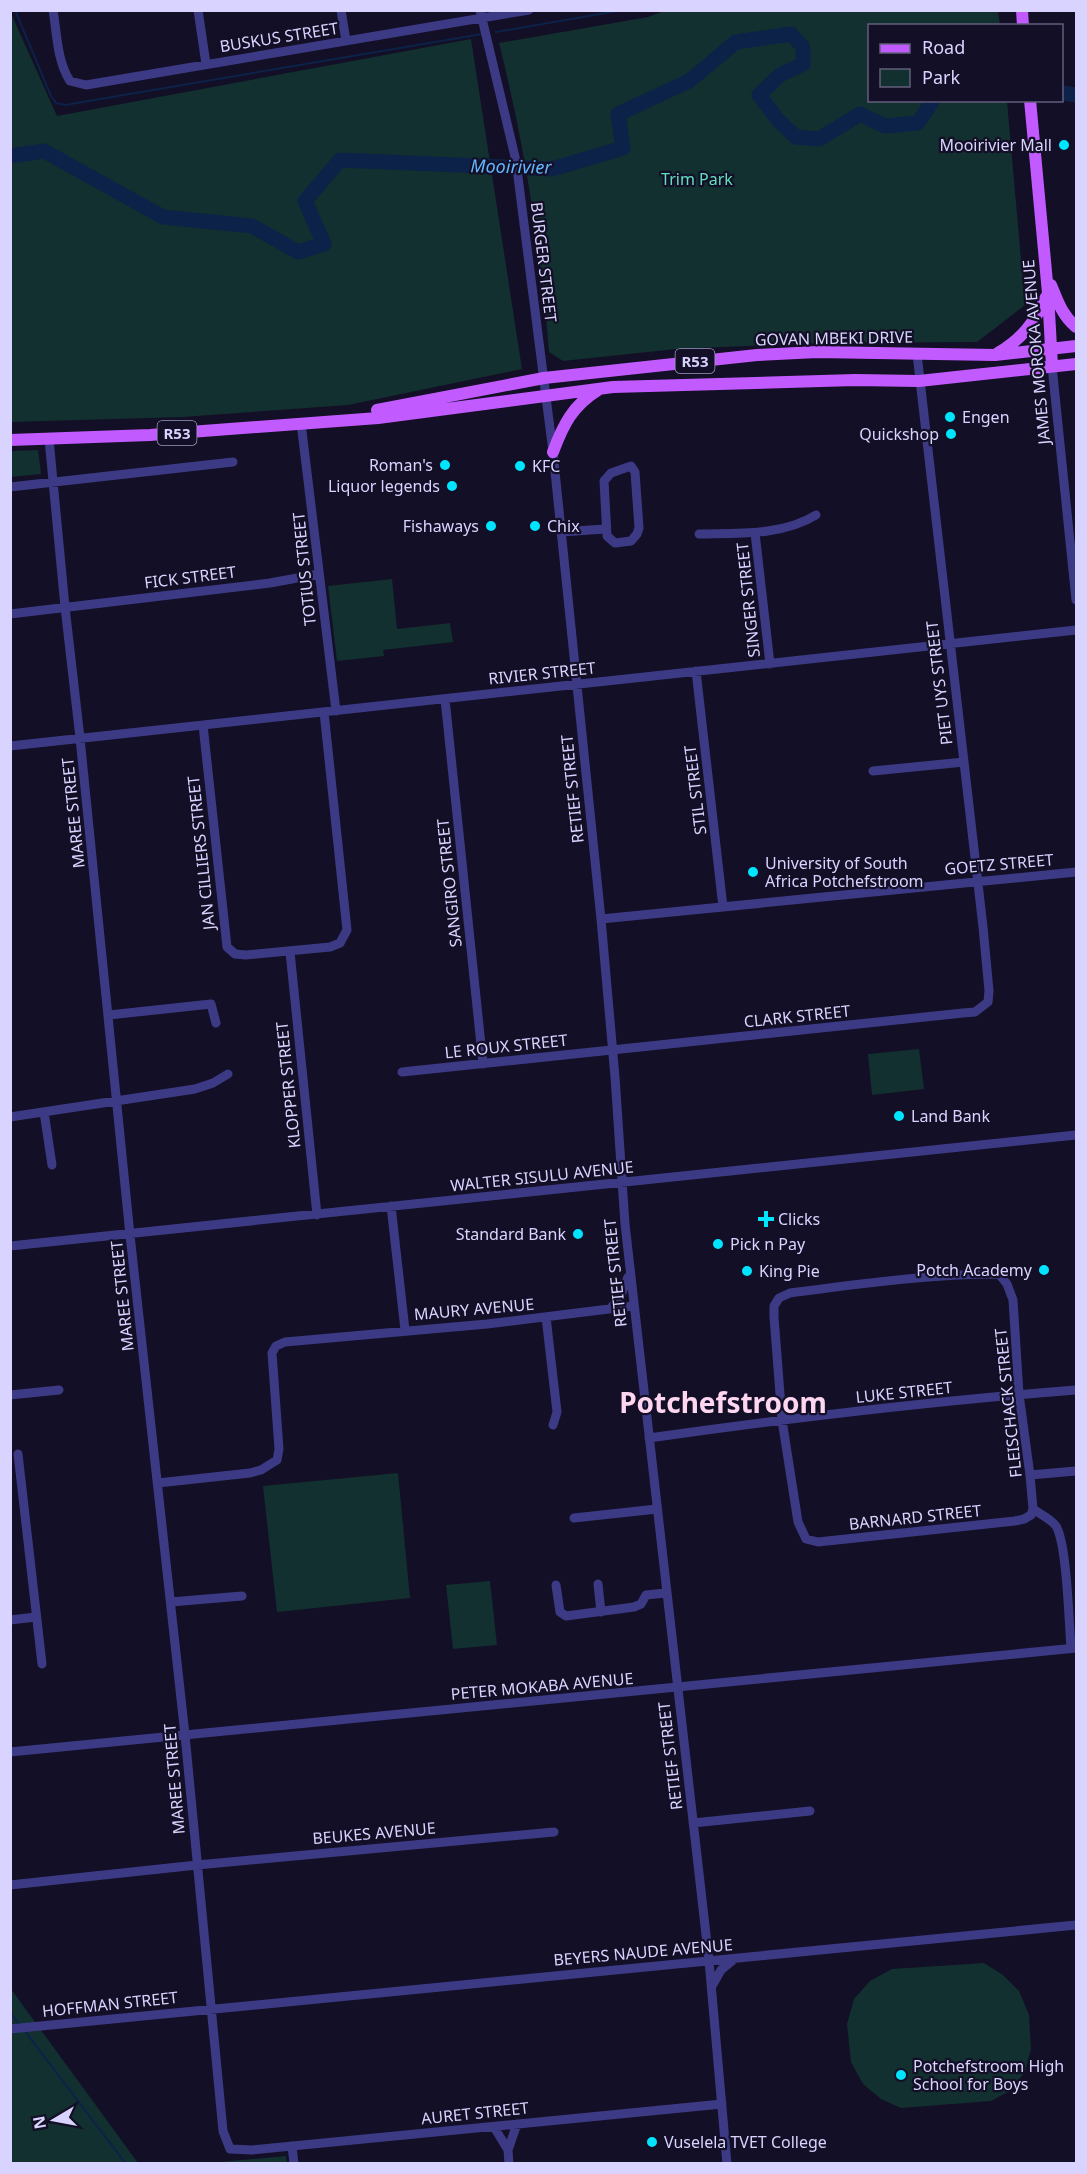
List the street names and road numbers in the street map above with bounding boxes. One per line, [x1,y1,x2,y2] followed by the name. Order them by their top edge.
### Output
[218,17,340,57] street label: BUSKUS STREET
[526,201,562,324] street label: BURGER STREET
[1017,259,1055,447] street label: JAMES MOROKA AVENUE
[755,326,913,350] street label: GOVAN MBEKI DRIVE
[676,349,714,373] road number: R53
[158,421,196,445] road number: R53
[287,511,321,627] street label: TOTIUS STREET
[731,541,765,659] street label: SINGER STREET
[143,560,237,594] street label: FICK STREET
[920,619,958,746] street label: PIET UYS STREET
[487,656,597,690] street label: RIVIER STREET
[555,734,589,844] street label: RETIEF STREET
[679,744,711,836] street label: STIL STREET
[56,757,90,869] street label: MAREE STREET
[182,775,220,933] street label: JAN CILLIERS STREET
[431,818,467,948] street label: SANGIRO STREET
[943,848,1055,880] street label: GOETZ STREET
[743,999,851,1033] street label: CLARK STREET
[270,1021,306,1149] street label: KLOPPER STREET
[443,1029,569,1063] street label: LE ROUX STREET
[449,1155,635,1197] street label: WALTER SISULU AVENUE
[598,1218,632,1328] street label: RETIEF STREET
[105,1240,139,1352] street label: MAREE STREET
[413,1293,535,1325] street label: MAURY AVENUE
[989,1327,1027,1479] street label: FLEISCHACK STREET
[855,1376,954,1408] street label: LUKE STREET
[848,1499,982,1535] street label: BARNARD STREET
[450,1667,634,1705] street label: PETER MOKABA AVENUE
[652,1701,688,1811] street label: RETIEF STREET
[158,1723,190,1835] street label: MAREE STREET
[311,1817,437,1849] street label: BEUKES AVENUE
[552,1933,734,1971] street label: BEYERS NAUDE AVENUE
[41,1986,179,2022] street label: HOFFMAN STREET
[420,2096,530,2130] street label: AURET STREET

